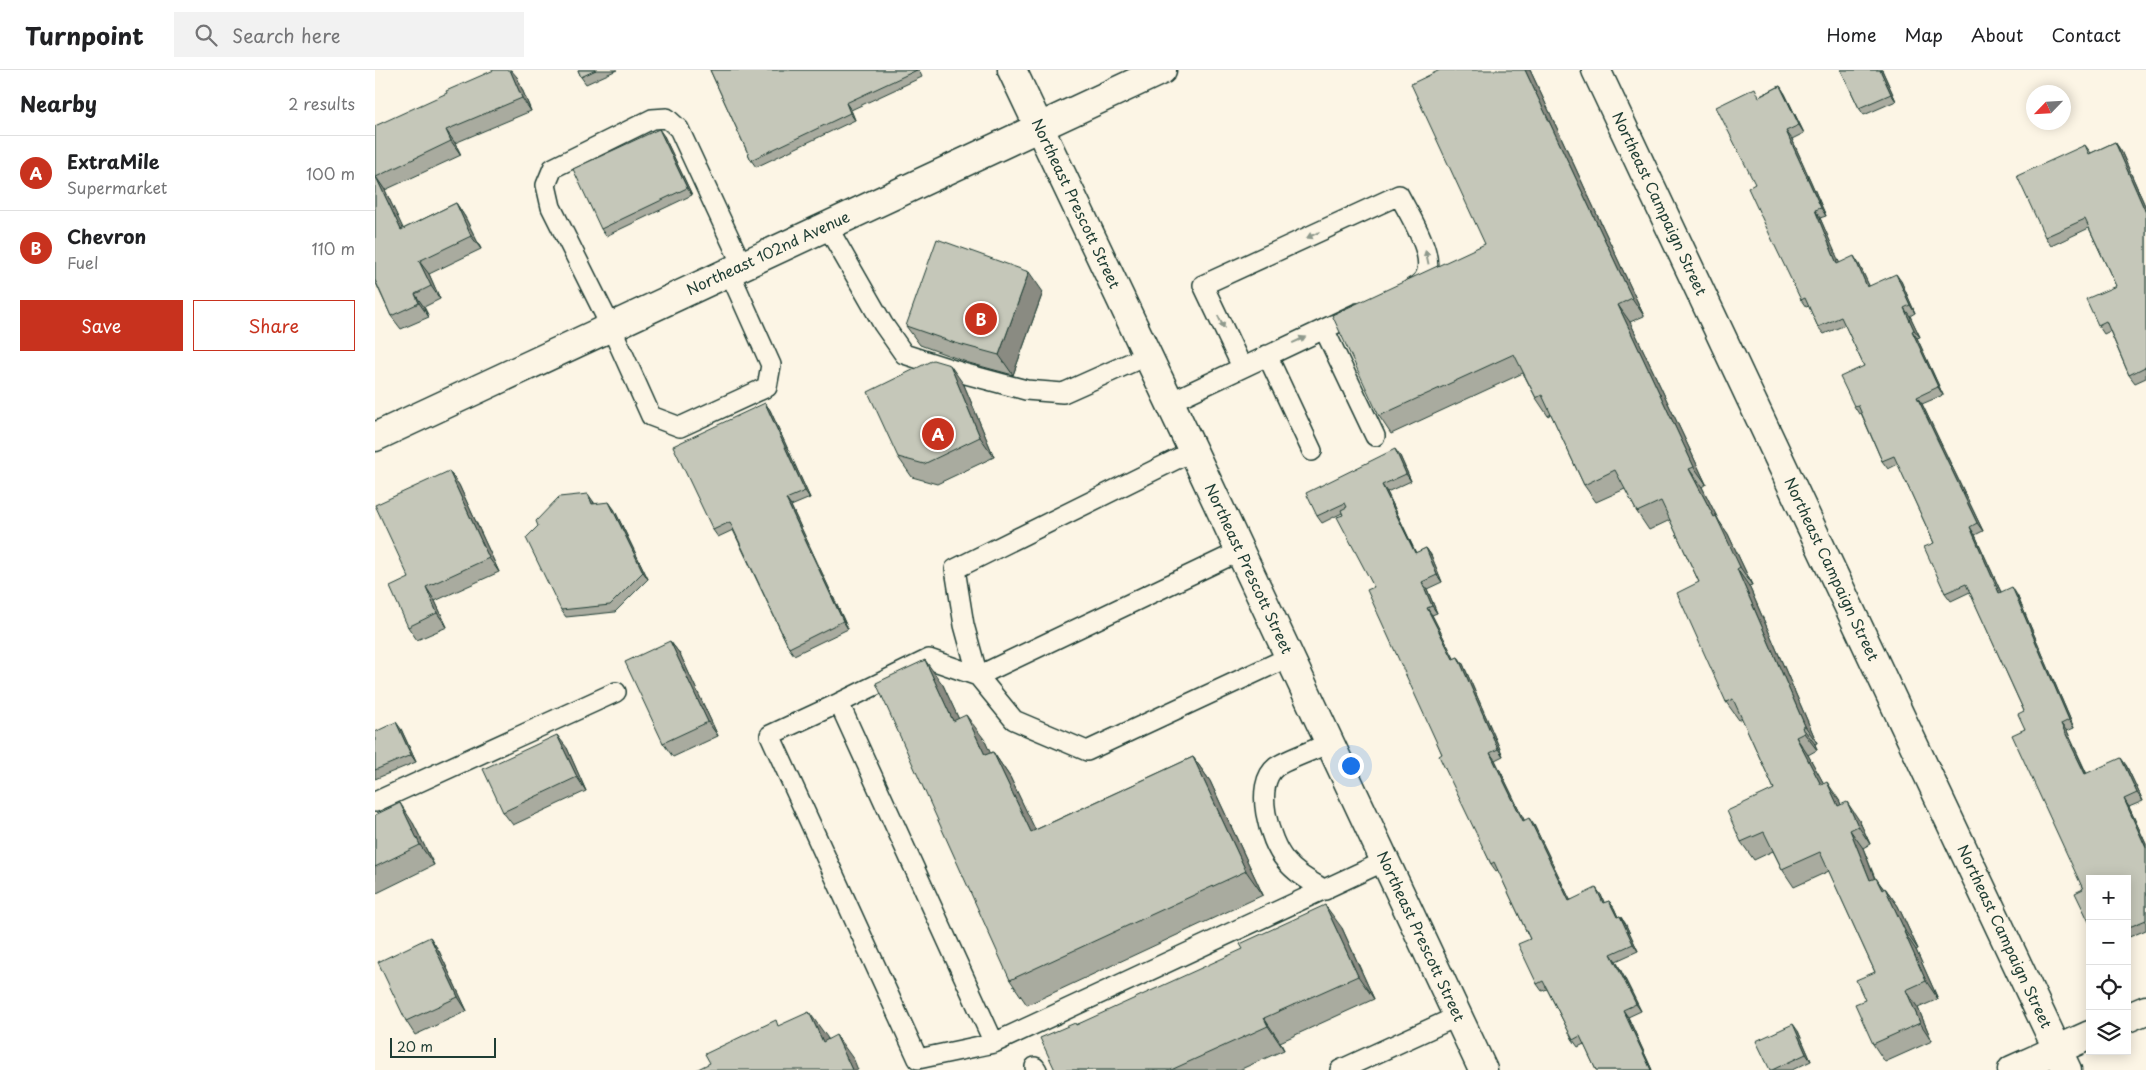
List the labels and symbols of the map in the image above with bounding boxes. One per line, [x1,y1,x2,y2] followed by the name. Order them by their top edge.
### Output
[2026,85,2071,130] north arrow
[1607,108,1714,299] street label: Northeast Campaign Street
[1027,114,1127,292] street label: Northeast Prescott Street
[682,204,853,300] street label: Northeast 102nd Avenue
[1306,230,1321,239] one-way arrow
[1423,249,1431,265] one-way arrow
[965,300,997,338] pin: B
[1217,315,1225,329] one-way arrow
[1292,336,1306,344] one-way arrow
[922,415,954,453] pin: A
[1779,473,1886,664] street label: Northeast Campaign Street
[1200,479,1299,657] street label: Northeast Prescott Street
[1338,753,1364,779] your location
[1952,840,2059,1032] street label: Northeast Campaign Street
[1372,847,1472,1025] street label: Northeast Prescott Street
[390,1035,496,1058] scale bar

